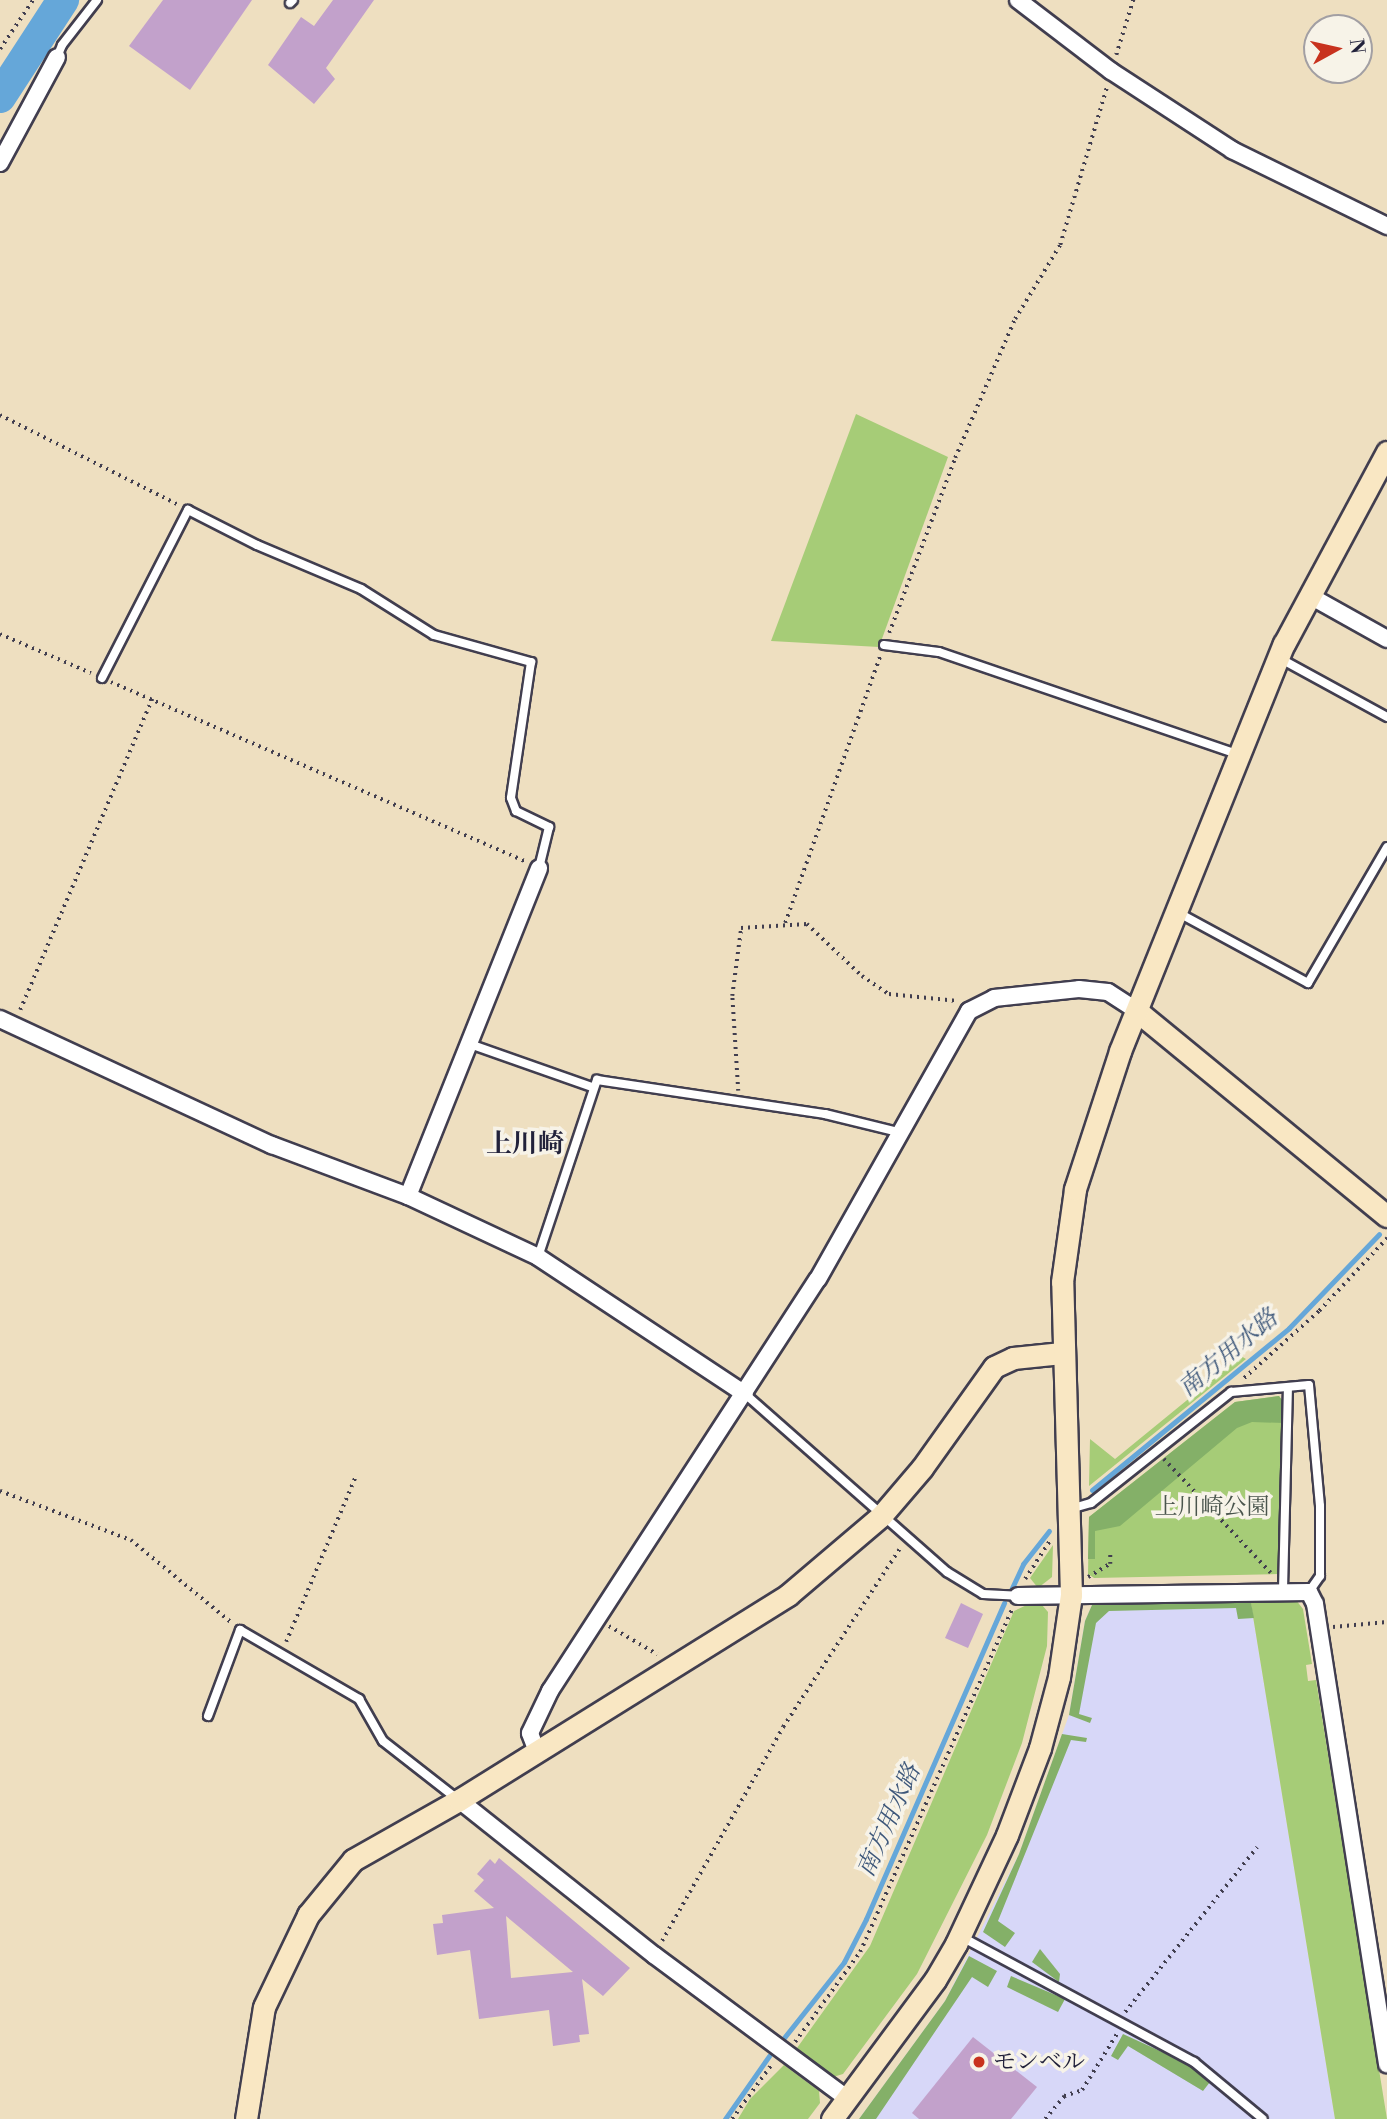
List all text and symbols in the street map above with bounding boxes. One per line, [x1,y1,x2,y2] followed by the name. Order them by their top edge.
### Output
[1303,14,1373,84] north arrow
[1344,37,1370,55] text: N
[486,1129,564,1161] district label: 上川崎
[1174,1304,1284,1404] water label: 南方用水路
[1155,1493,1269,1521] park label: 上川崎公園
[852,1760,928,1882] water label: 南方用水路
[993,2048,1085,2076] place label: モンベル
[971,2054,987,2070] marker: モンベル

